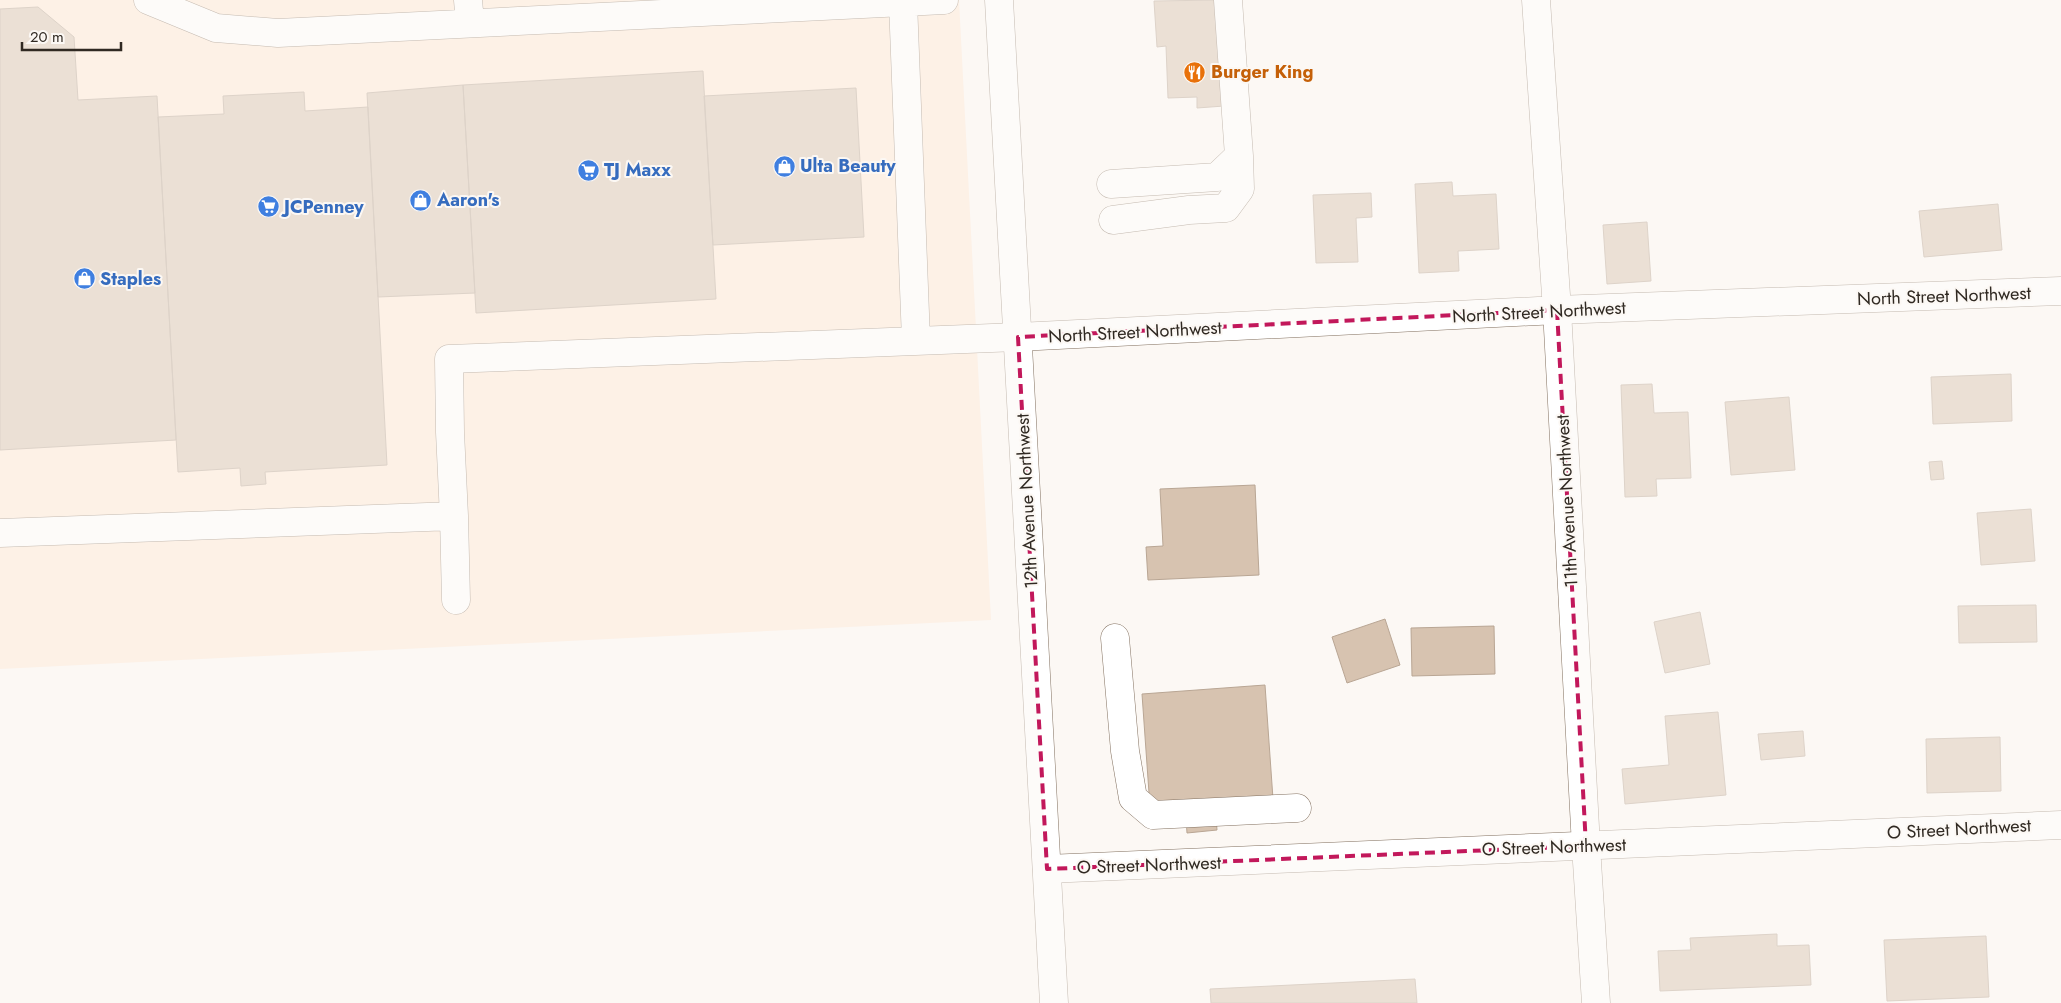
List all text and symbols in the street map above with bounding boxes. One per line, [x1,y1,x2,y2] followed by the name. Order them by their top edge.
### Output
[22,20,121,52] scale bar
[30,26,64,48] text: 20 m
[1211,59,1313,85] place label: Burger King
[1183,60,1207,84] restaurant icon: Burger King
[800,153,896,179] place label: Ulta Beauty
[772,154,796,178] shop icon: Ulta Beauty
[604,157,671,183] place label: TJ Maxx
[576,158,600,182] supermarket icon: TJ Maxx
[436,187,499,213] place label: Aaron's
[409,188,433,212] shop icon: Aaron's
[281,194,364,220] place label: JCPenney
[256,195,280,219] supermarket icon: JCPenney
[100,266,161,292] place label: Staples
[72,267,96,291] shop icon: Staples
[1857,280,2032,312] street label: North Street Northwest
[1451,294,1627,330] street label: North Street Northwest
[1047,314,1223,350] street label: North Street Northwest
[1009,412,1045,589] street label: 12th Avenue Northwest
[1549,413,1585,588] street label: 11th Avenue Northwest
[1886,812,2032,846] street label: O Street Northwest
[1481,831,1627,863] street label: O Street Northwest
[1076,849,1222,881] street label: O Street Northwest

